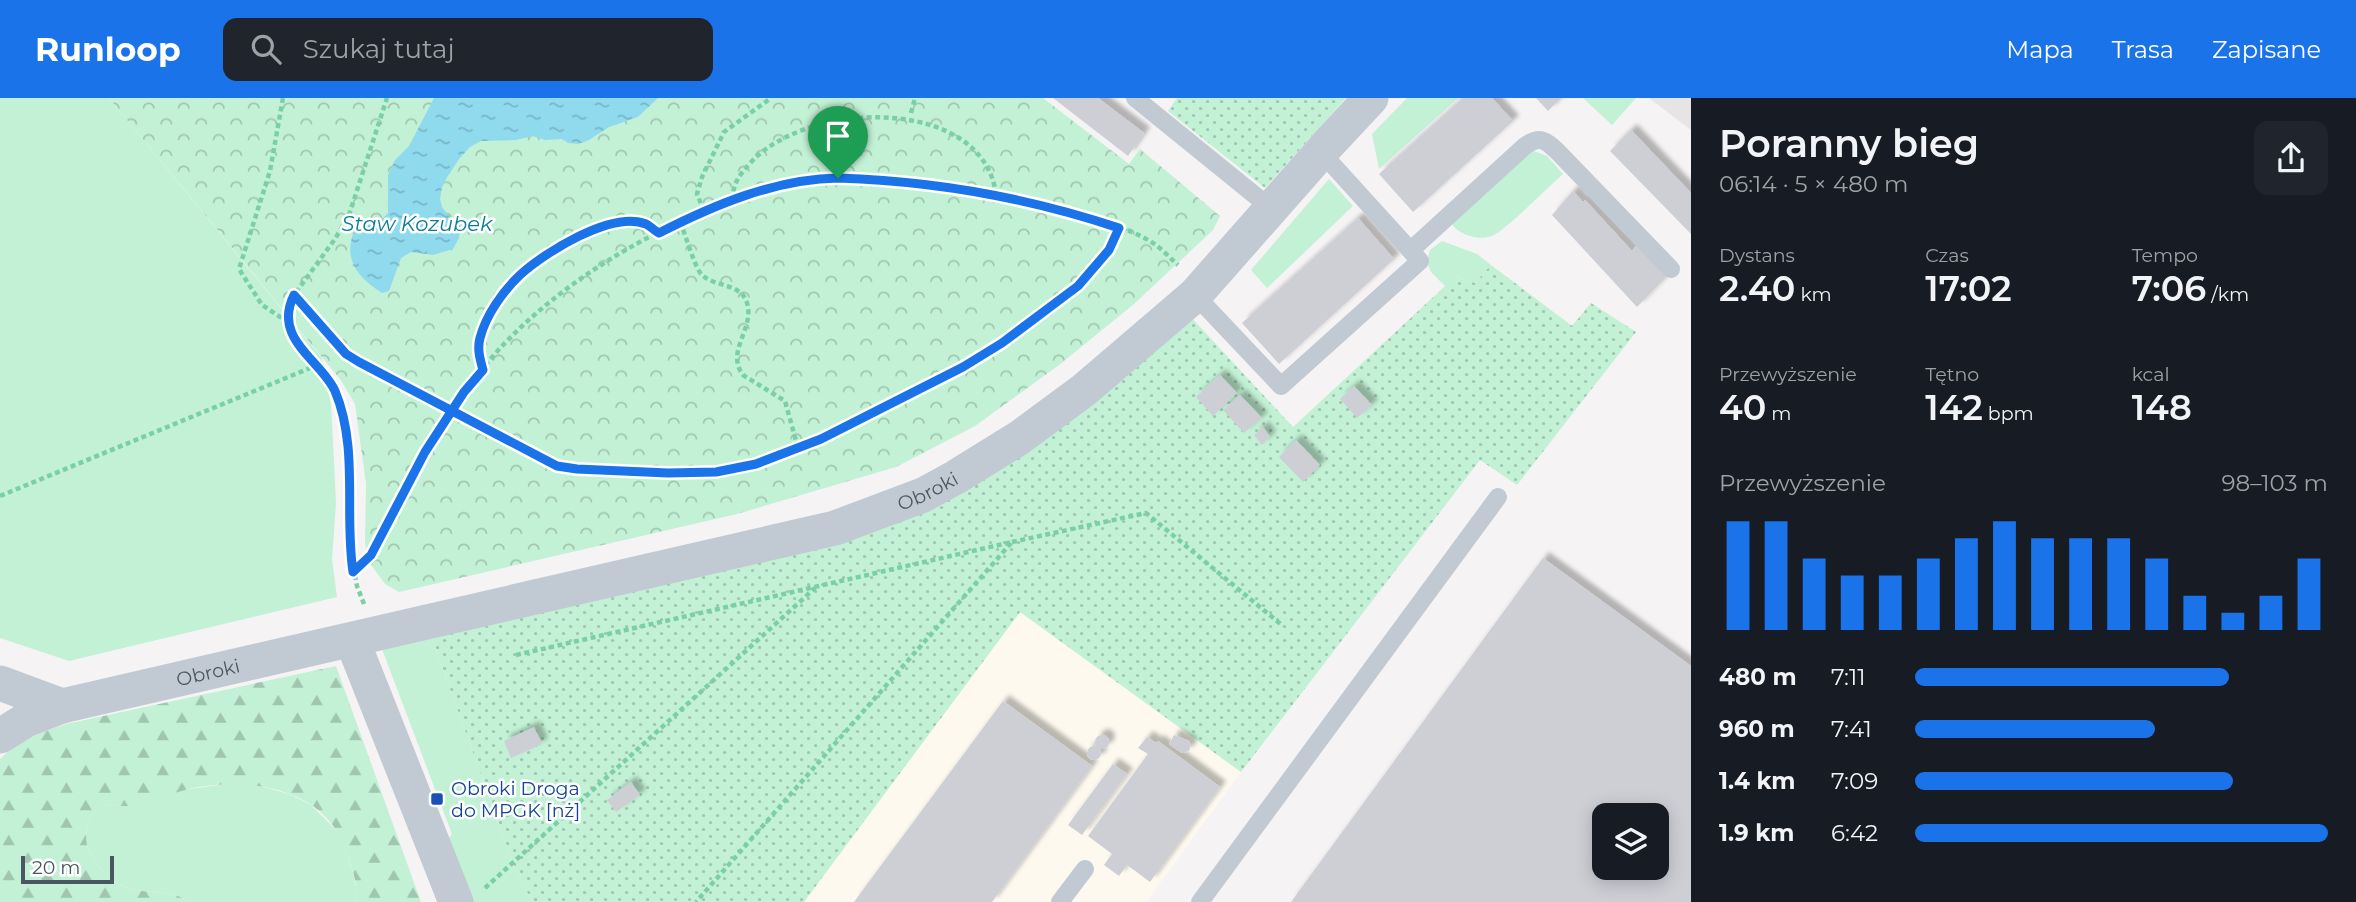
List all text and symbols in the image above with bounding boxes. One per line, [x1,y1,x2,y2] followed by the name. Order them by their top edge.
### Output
[223,18,713,81] search box
[35,29,181,69] text: Runloop
[247,30,285,68] icon: search
[303,33,455,65] text: Szukaj tutaj
[2006,35,2074,64] text: Mapa
[2112,35,2174,64] text: Trasa
[2212,35,2321,64] text: Zapisane
[808,106,868,178] pin
[819,117,857,155] icon: arrive
[1719,120,1979,167] text: Poranny bieg
[2254,121,2328,195] button: share
[1719,170,1909,198] text: 06:14 · 5 × 480 m
[342,211,494,236] water label: Staw Kozubek
[1719,244,1795,267] text: Dystans
[1925,244,1969,267] text: Czas
[2132,244,2198,267] text: Tempo
[1719,267,1795,310] text: 2.40
[1925,267,2012,310] text: 17:02
[2132,267,2206,310] text: 7:06
[1795,283,1832,306] text: km
[2206,283,2249,306] text: /km
[1719,363,1857,386] text: Przewyższenie
[1925,363,1979,386] text: Tętno
[2132,363,2170,386] text: kcal
[1719,386,1766,429] text: 40
[1925,386,1983,429] text: 142
[2132,386,2192,429] text: 148
[1766,402,1791,425] text: m
[1983,402,2034,425] text: bpm
[894,467,962,515] street label: Obroki
[1719,469,1886,497] text: Przewyższenie
[2222,469,2328,497] text: 98–103 m
[174,654,242,691] street label: Obroki
[1719,663,1797,691] text: 480 m
[1831,663,1866,691] text: 7:11
[1719,715,1795,743] text: 960 m
[1831,715,1872,743] text: 7:41
[1719,767,1796,795] text: 1.4 km
[1831,767,1878,795] text: 7:09
[451,777,580,822] place label: Obroki Droga do MPGK [nż]
[429,791,445,807] marker: Obroki Droga do MPGK [nż]
[1592,803,1669,880] map controls
[1592,803,1669,880] button: layers
[1719,819,1794,847] text: 1.9 km
[1831,819,1878,847] text: 6:42
[21,853,114,885] scale bar
[32,856,80,879] text: 20 m

